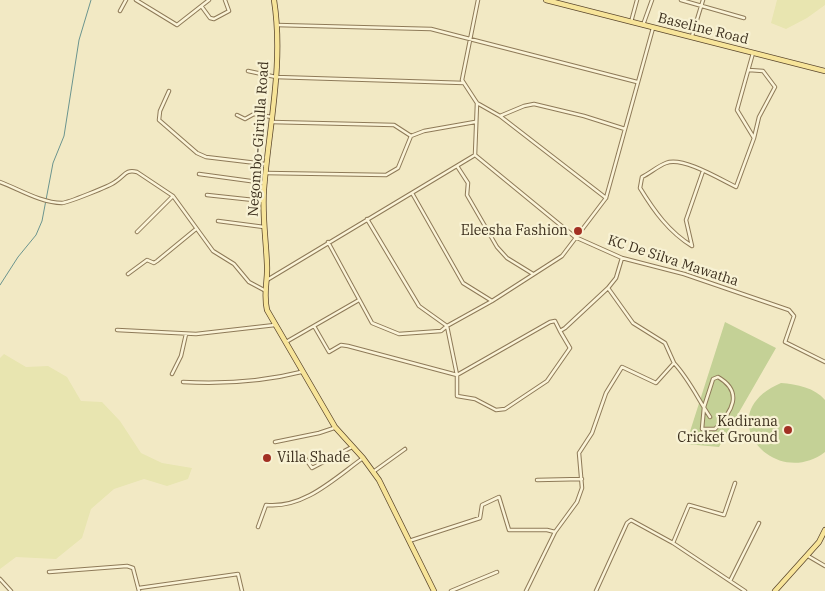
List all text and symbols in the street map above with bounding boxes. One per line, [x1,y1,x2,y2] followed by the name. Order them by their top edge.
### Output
[656,10,750,48] street label: Baseline Road
[245,61,273,217] street label: Negombo-Giriulla Road
[461,223,568,239] place label: Eleesha Fashion
[572,225,584,237] marker: Eleesha Fashion
[605,232,741,290] street label: KC De Silva Mawatha
[677,414,778,447] place label: Kadirana Cricket Ground
[782,424,794,436] marker: Kadirana Cricket Ground
[277,450,350,466] place label: Villa Shade
[261,452,273,464] marker: Villa Shade

